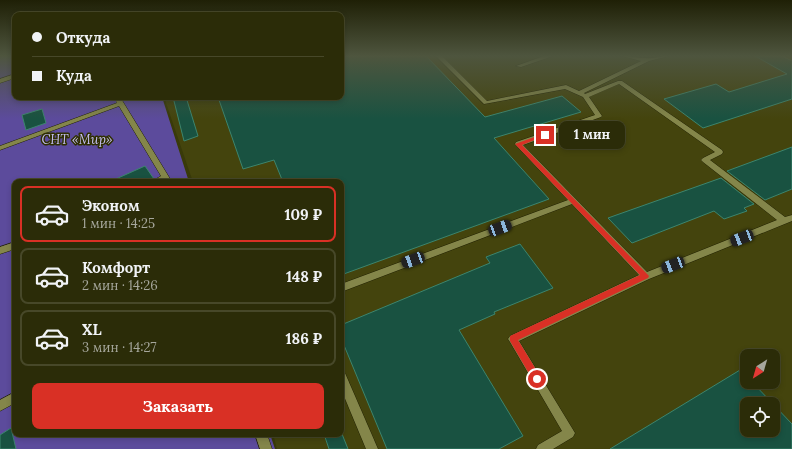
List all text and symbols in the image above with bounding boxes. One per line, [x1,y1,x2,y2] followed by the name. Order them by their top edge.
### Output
[56,28,110,47] text: Откуда
[56,66,92,85] text: Куда
[559,121,625,149] callout: 1 мин
[536,126,554,144] route end
[574,126,610,143] text: 1 мин
[41,131,113,148] park label: СНТ «Мир»
[34,196,70,232] icon: car
[82,196,140,215] text: Эконом
[284,205,322,224] text: 109 ₽
[82,215,155,232] text: 1 мин · 14:25
[487,218,513,238] car
[729,228,755,248] car
[400,250,426,270] car
[660,255,686,275] car
[34,258,70,294] icon: car
[82,258,150,277] text: Комфорт
[286,267,322,286] text: 148 ₽
[82,277,158,294] text: 2 мин · 14:26
[34,320,70,356] icon: car
[82,320,102,339] text: XL
[285,329,322,348] text: 186 ₽
[82,339,157,356] text: 3 мин · 14:27
[740,349,780,389] north arrow
[740,349,780,437] map controls
[528,370,546,388] route start
[32,383,324,429] button: Заказать
[740,397,780,437] button: locate

